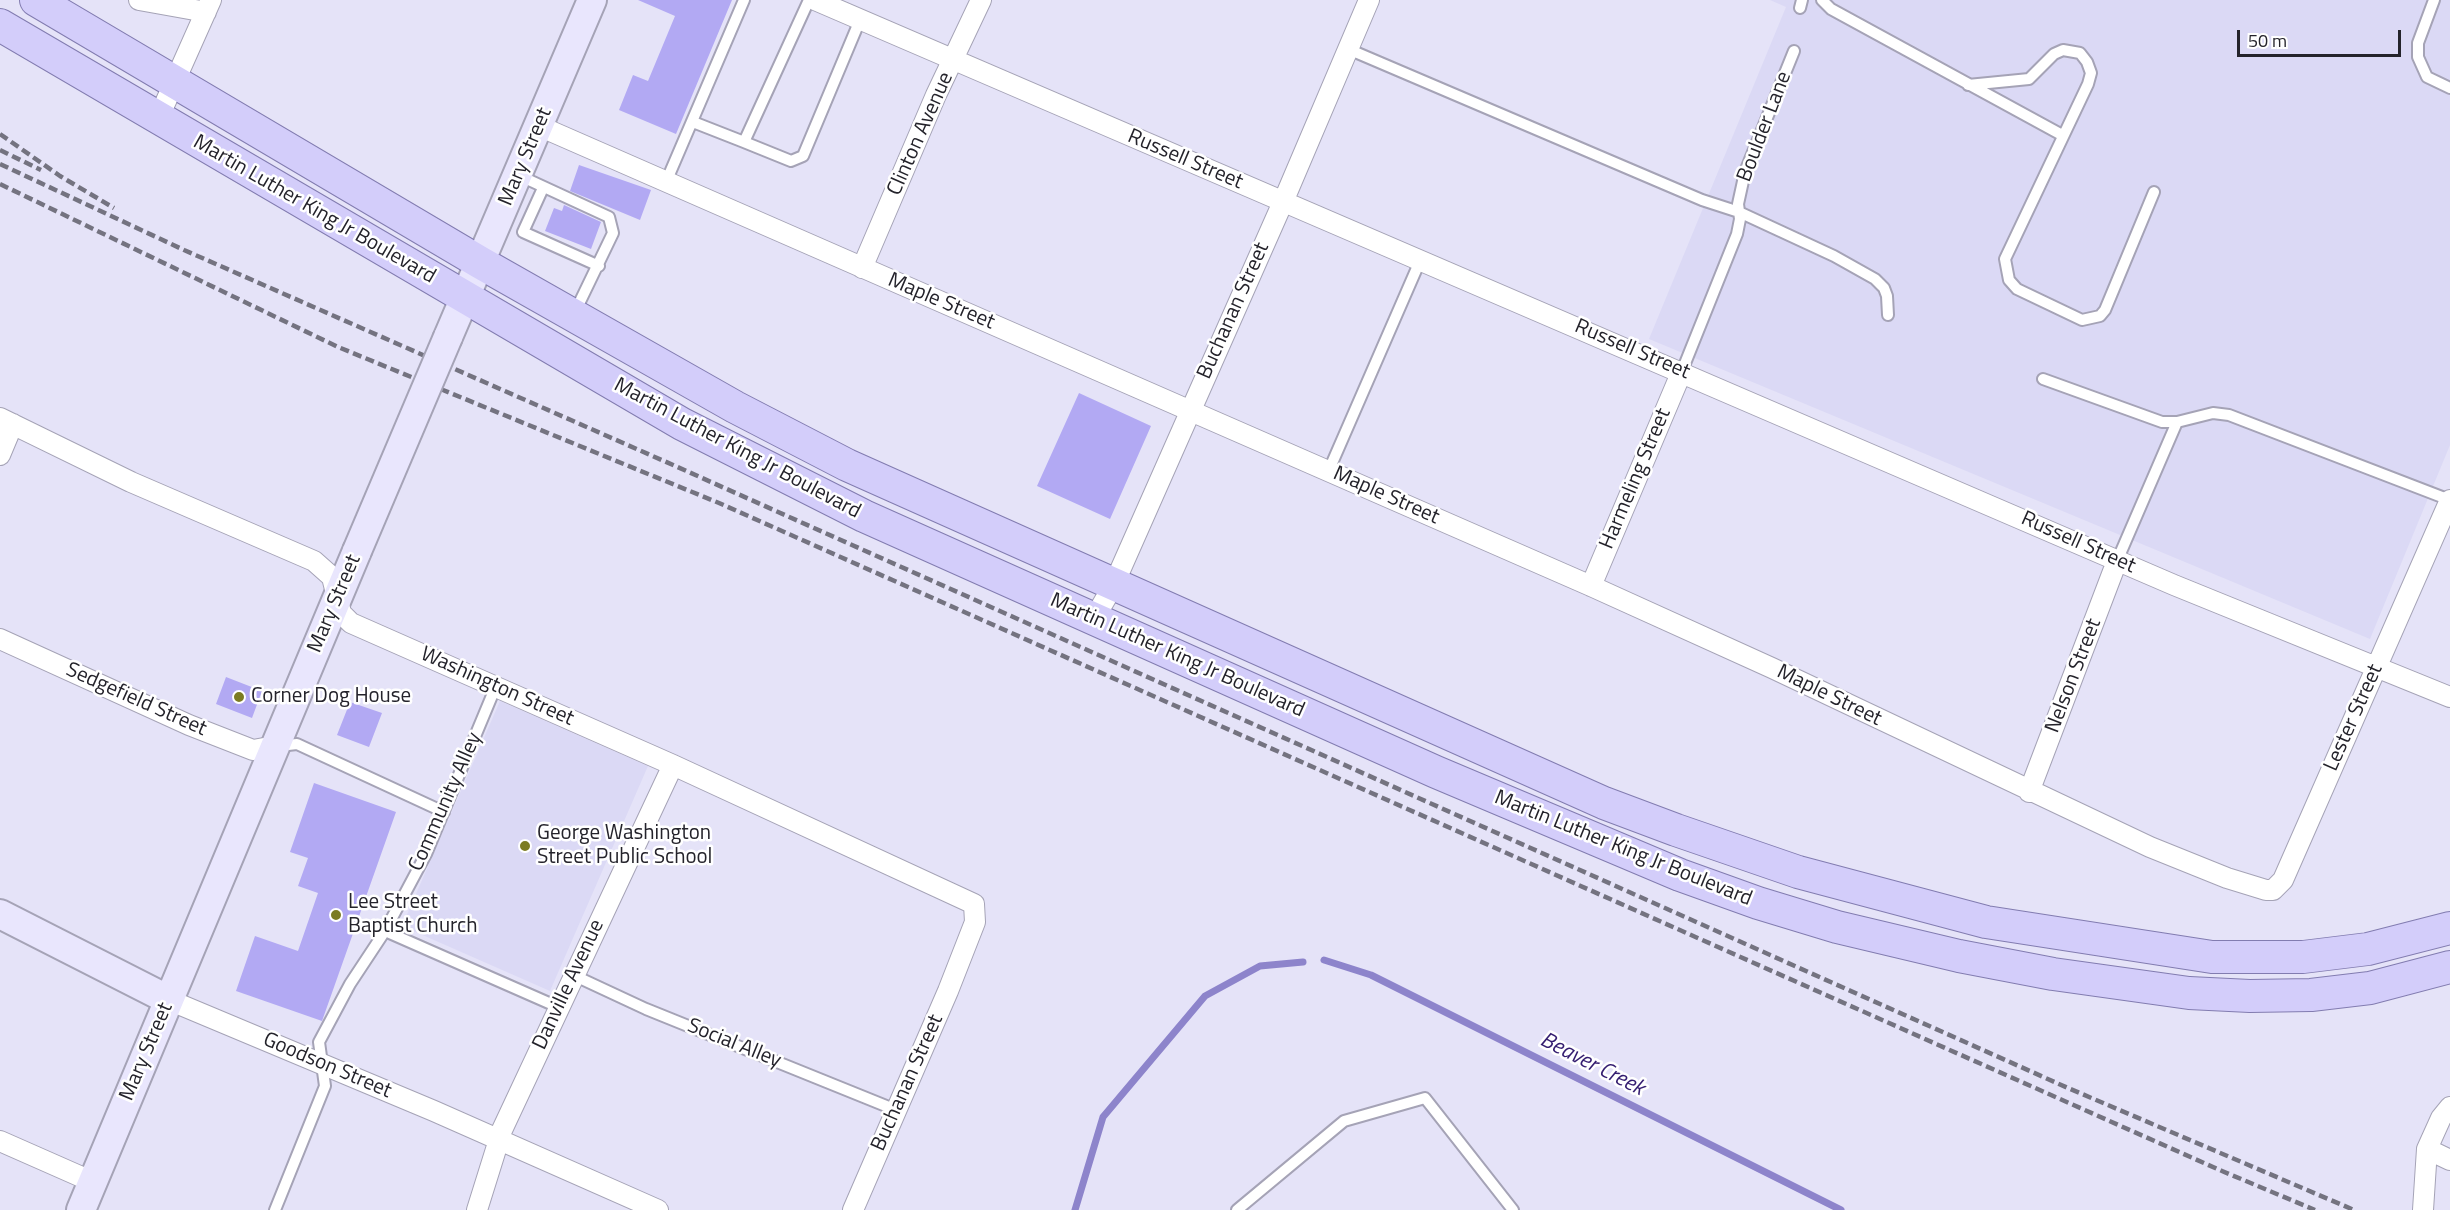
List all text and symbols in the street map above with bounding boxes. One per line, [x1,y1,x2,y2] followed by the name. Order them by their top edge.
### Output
[2240,18,2404,56] scale bar
[2248,27,2287,54] text: 50 m
[1732,68,1798,186] street label: Boulder Lane
[883,69,959,199] street label: Clinton Avenue
[494,104,558,210] street label: Mary Street
[1124,124,1246,196] street label: Russell Street
[188,130,440,290] street label: Martin Luther King Jr Boulevard
[1193,239,1275,383] street label: Buchanan Street
[884,268,998,336] street label: Maple Street
[1571,314,1693,386] street label: Russell Street
[609,373,865,525] street label: Martin Luther King Jr Boulevard
[1595,405,1677,553] street label: Harmeling Street
[1329,461,1443,531] street label: Maple Street
[2017,507,2139,579] street label: Russell Street
[303,551,367,657] street label: Mary Street
[1046,588,1308,724] street label: Martin Luther King Jr Boulevard
[2041,615,2107,737] street label: Nelson Street
[416,642,578,732] street label: Washington Street
[62,658,210,742] street label: Sedgefield Street
[1772,660,1886,732] street label: Maple Street
[2319,661,2389,775] street label: Lester Street
[251,684,411,710] place label: Corner Dog House
[232,690,246,704] marker: Corner Dog House
[404,729,488,875] street label: Community Alley
[1490,786,1756,912] street label: Martin Luther King Jr Boulevard
[537,821,712,871] place label: George Washington Street Public School
[518,839,532,853] marker: George Washington Street Public School
[348,890,478,940] place label: Lee Street Baptist Church
[329,908,343,922] marker: Lee Street Baptist Church
[528,916,610,1054] street label: Danville Avenue
[115,999,179,1105] street label: Mary Street
[867,1011,949,1155] street label: Buchanan Street
[683,1014,785,1074] street label: Social Alley
[259,1028,395,1104] street label: Goodson Street
[1535,1028,1649,1102] water label: Beaver Creek

